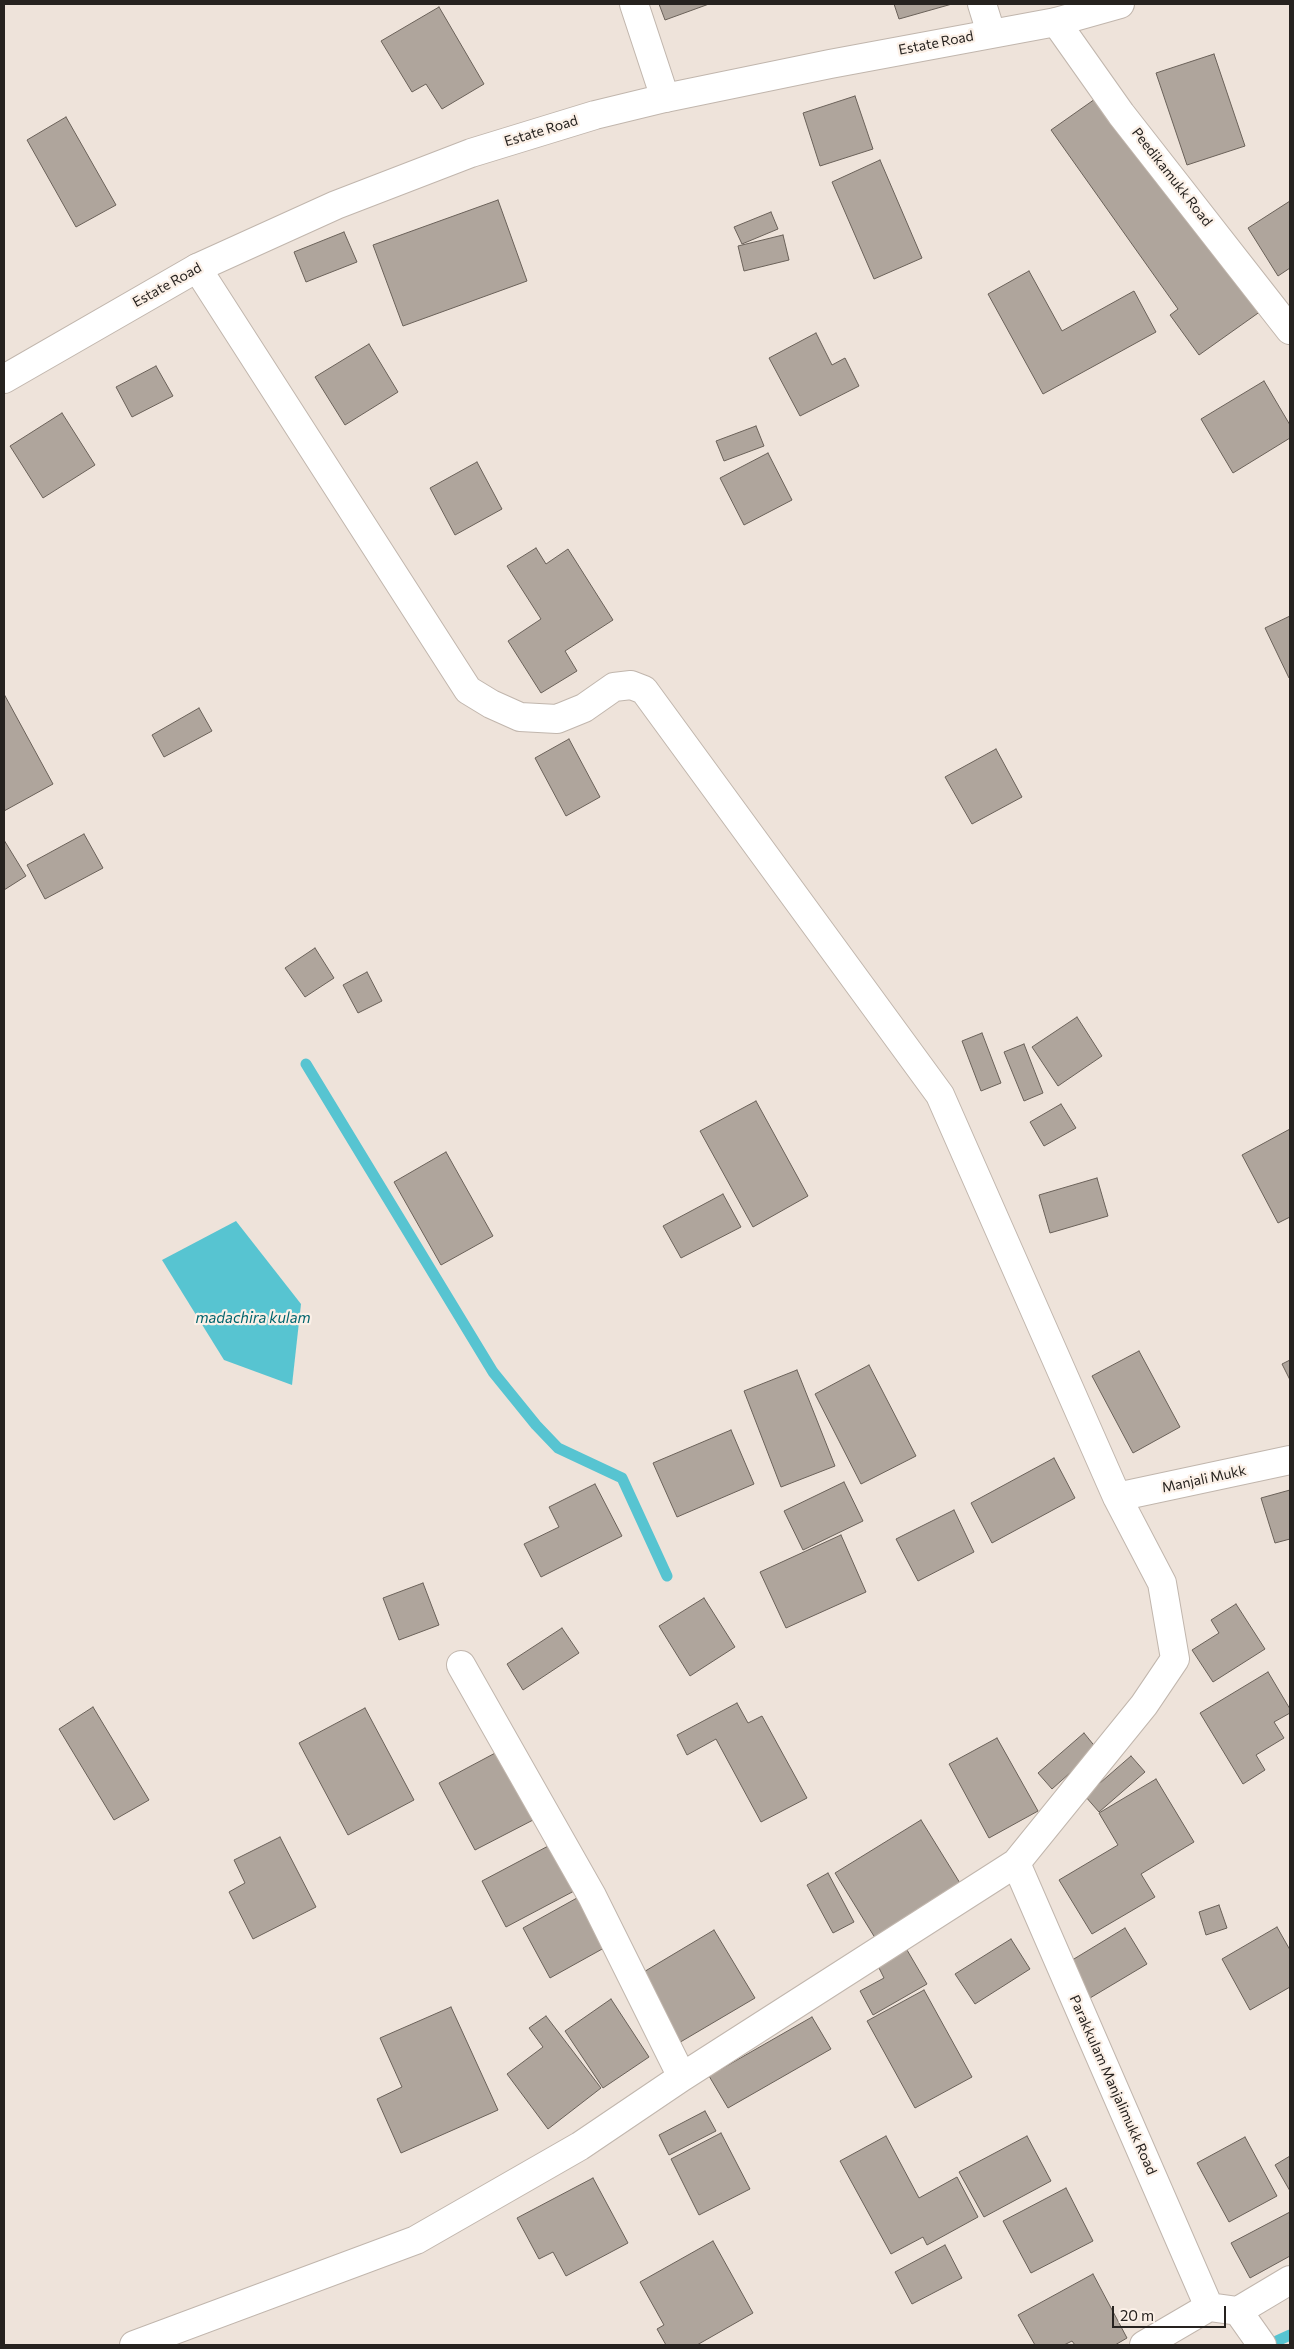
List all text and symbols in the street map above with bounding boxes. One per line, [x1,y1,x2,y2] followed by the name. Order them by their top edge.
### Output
[897,27,975,59] street label: Estate Road
[502,112,580,150] street label: Estate Road
[1128,124,1216,230] street label: Peedikamukk Road
[130,259,204,311] street label: Estate Road
[195,1309,311,1327] water label: madachira kulam
[1160,1462,1248,1496] street label: Manjali Mukk
[1066,1993,1160,2177] street label: Parakkulam Manjalimukk Road
[1114,2296,1228,2328] scale bar
[1120,2306,1154,2324] text: 20 m

